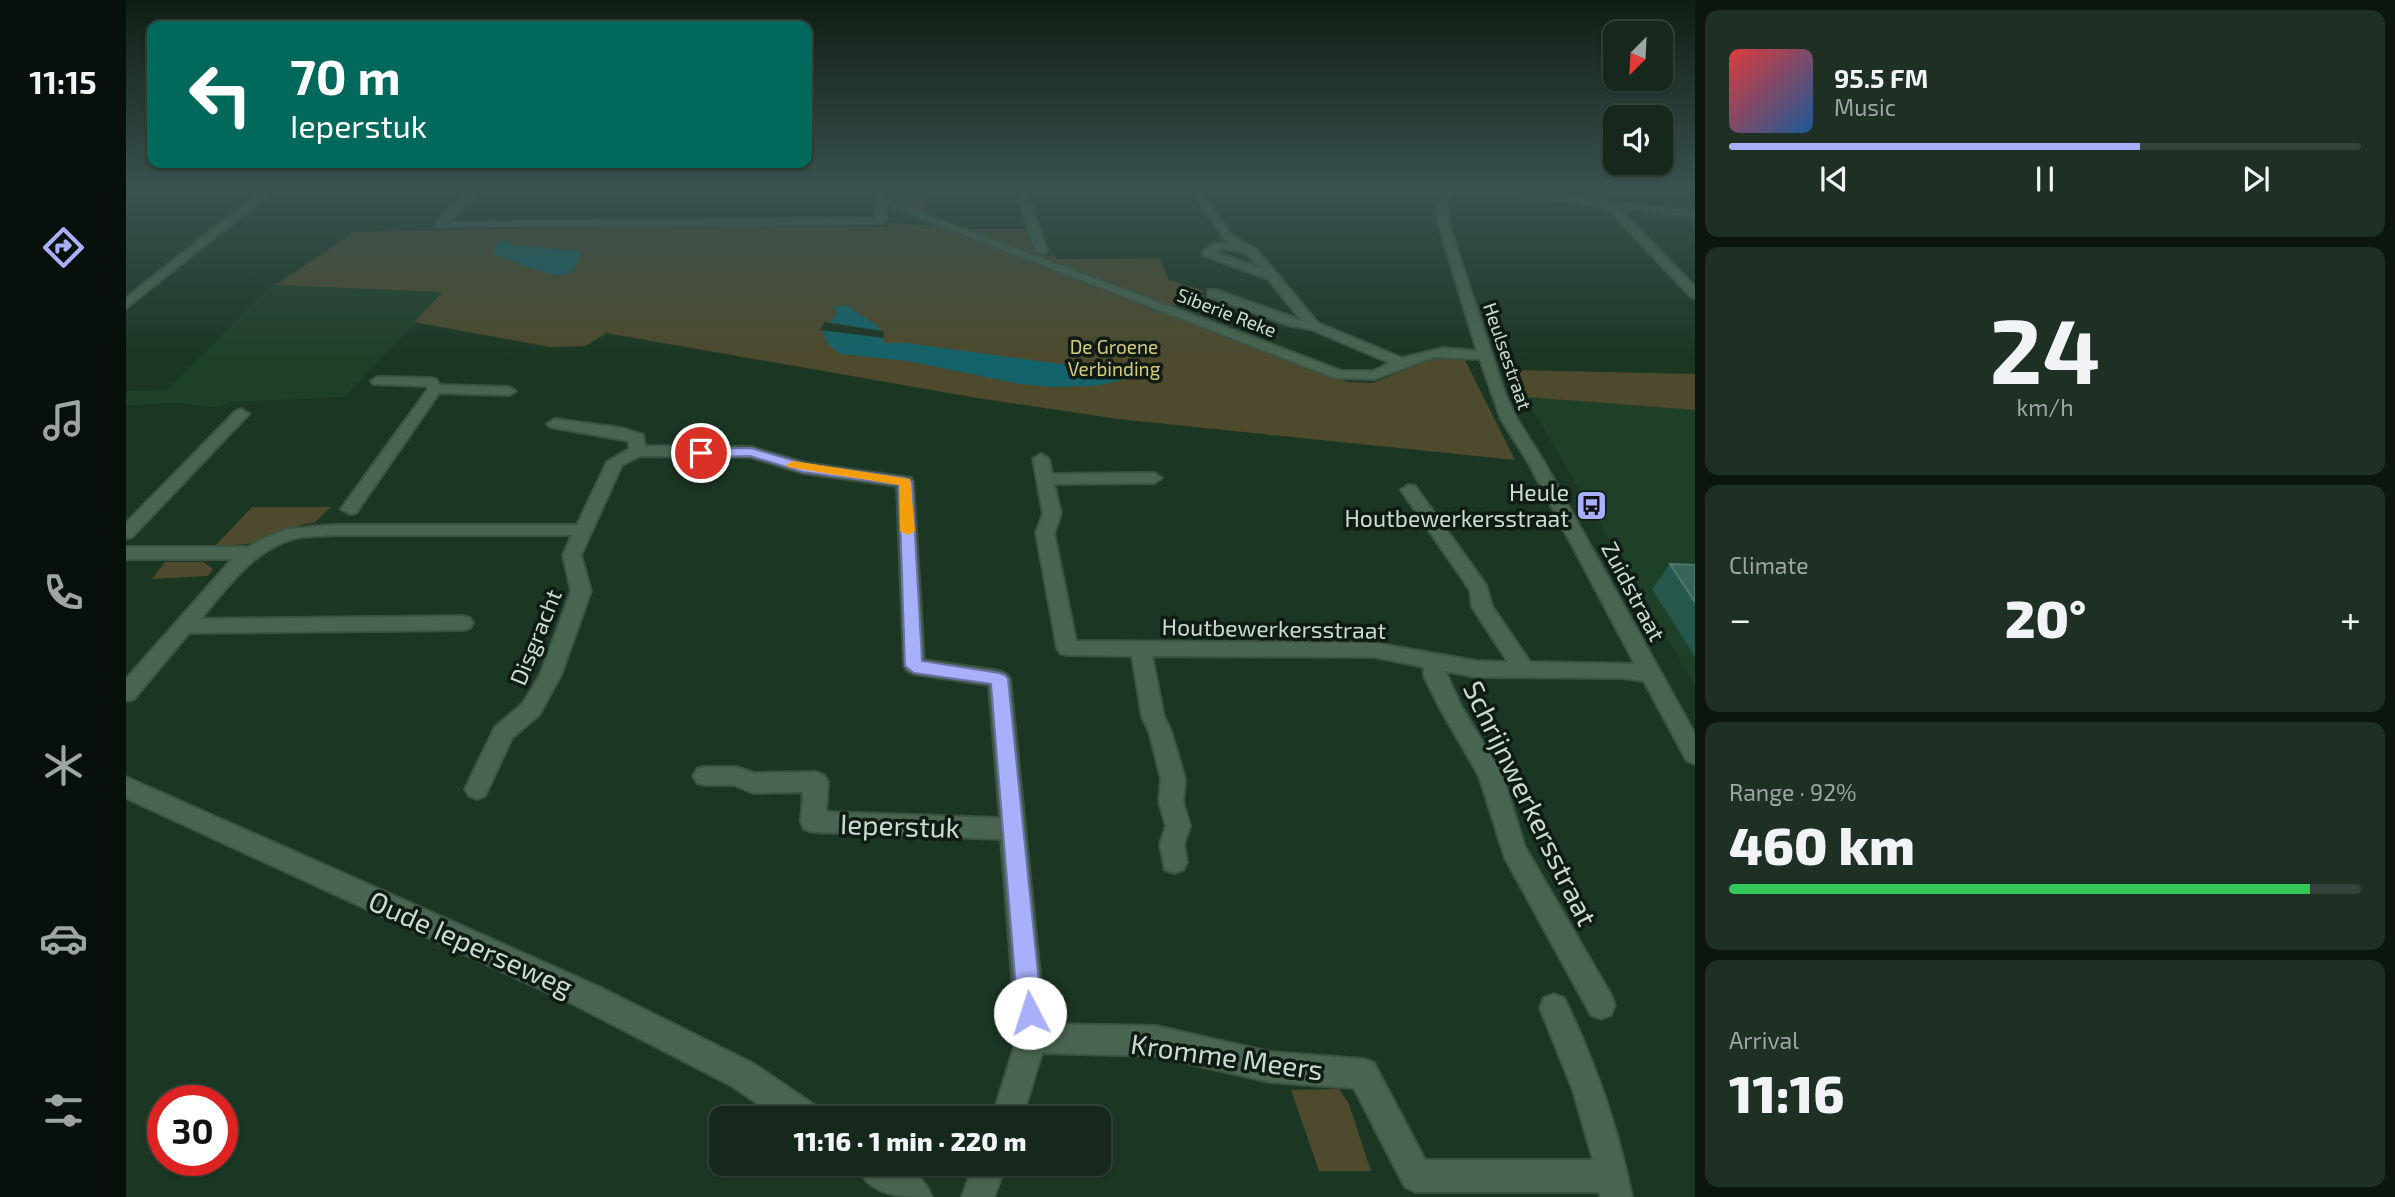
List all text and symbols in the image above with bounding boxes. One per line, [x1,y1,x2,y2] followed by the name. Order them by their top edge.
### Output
[1603,21,1673,91] north arrow
[1603,21,1673,175] map controls
[290,46,401,105] text: 70 m
[175,49,266,140] icon: left
[29,62,97,100] text: 11:15
[1834,62,1928,93] text: 95.5 FM
[1834,93,1896,121] text: Music
[1603,105,1673,175] button: sound
[290,106,427,144] text: Ieperstuk
[1815,160,1853,198] icon: previous
[2026,160,2064,198] icon: pause
[2237,160,2275,198] icon: next
[39,223,88,272] icon: directions
[1174,283,1280,341] street label: Siberie Reke
[1990,293,2100,402] text: 24
[1479,299,1537,413] street label: Heulsestraat
[1068,335,1161,380] park label: De Groene Verbinding
[2016,393,2074,421] text: km/h
[39,396,88,445] icon: music
[671,423,731,483] pin
[682,434,720,472] icon: arrive
[1344,478,1569,532] place label: Heule Houtbewerkersstraat
[1575,488,1609,522] bus stop icon: Heule Houtbewerkersstraat
[1596,536,1672,646] street label: Zuidstraat
[1729,551,1809,579] text: Climate
[39,568,88,617] icon: phone
[503,585,567,689] street label: Disgracht
[2005,586,2086,648] text: 20°
[1729,595,1751,641] text: −
[2340,595,2361,641] text: +
[1162,612,1387,644] street label: Houtbewerkersstraat
[1457,675,1605,931] street label: Schrijnwerkersstraat
[39,741,88,790] icon: climate
[1729,778,1857,806] text: Range · 92%
[839,806,961,844] street label: Ieperstuk
[1729,813,1915,875] text: 460 km
[364,883,579,1003] street label: Oude Ieperseweg
[39,914,88,963] icon: car
[993,976,1067,1050] position arrow
[1129,1026,1325,1086] street label: Kromme Meers
[1729,1026,1799,1054] text: Arrival
[1729,1061,1845,1123] text: 11:16
[147,1085,238,1176] speed limit sign: 30
[39,1086,88,1135] icon: filters
[793,1125,1027,1156] text: 11:16 · 1 min · 220 m

